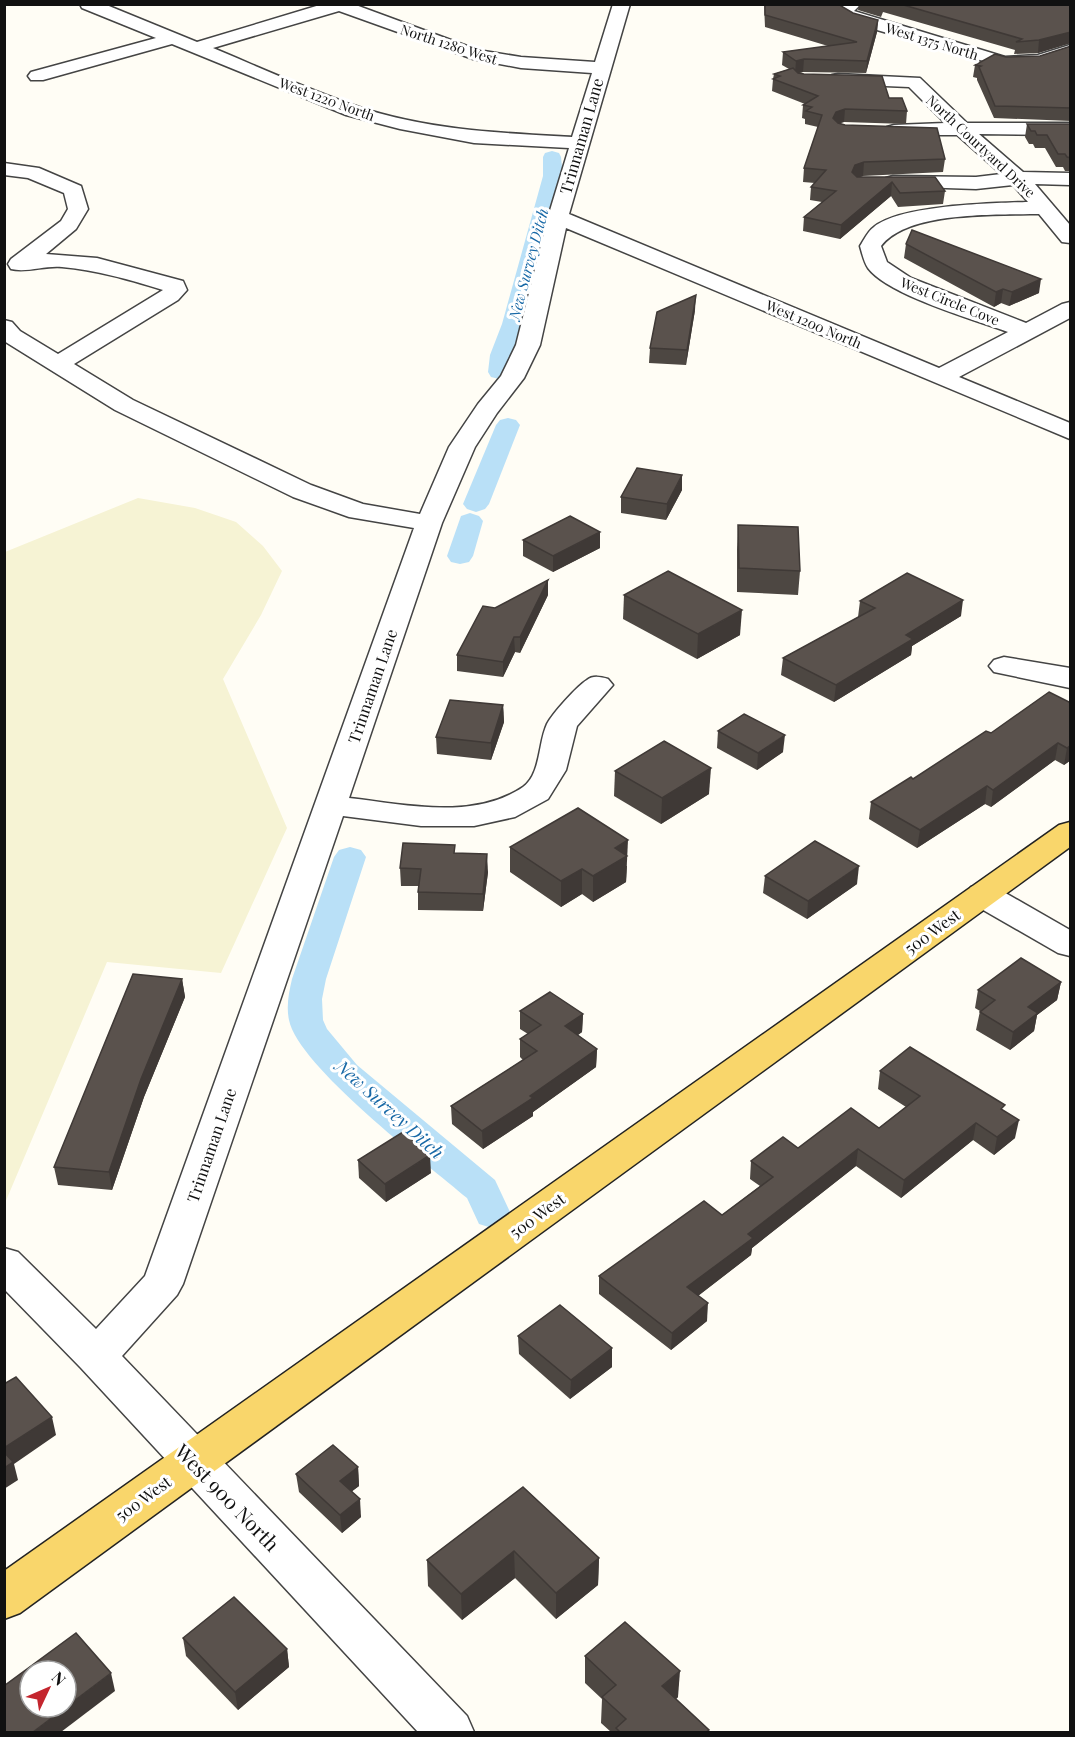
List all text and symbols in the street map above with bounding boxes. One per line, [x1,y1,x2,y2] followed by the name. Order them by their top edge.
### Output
[882,18,981,64] street label: West 1375 North
[398,19,501,69] street label: North 1280 West
[276,73,378,125] street label: West 1220 North
[554,76,608,196] street label: Trinnaman Lane
[922,90,1040,202] street label: North Courtyard Drive
[503,206,553,324] water label: New Survey Ditch
[897,272,1002,330] street label: West Circle Cove
[762,295,865,353] street label: West 1200 North
[343,626,401,746] street label: Trinnaman Lane
[900,904,964,958] street label: 500 West
[329,1053,449,1164] water label: New Survey Ditch
[182,1085,240,1205] street label: Trinnaman Lane
[505,1188,569,1242] street label: 500 West
[169,1437,286,1557] street label: West 900 North
[111,1471,175,1525] street label: 500 West
[18,1659,78,1719] north arrow
[48,1667,71,1690] text: N

